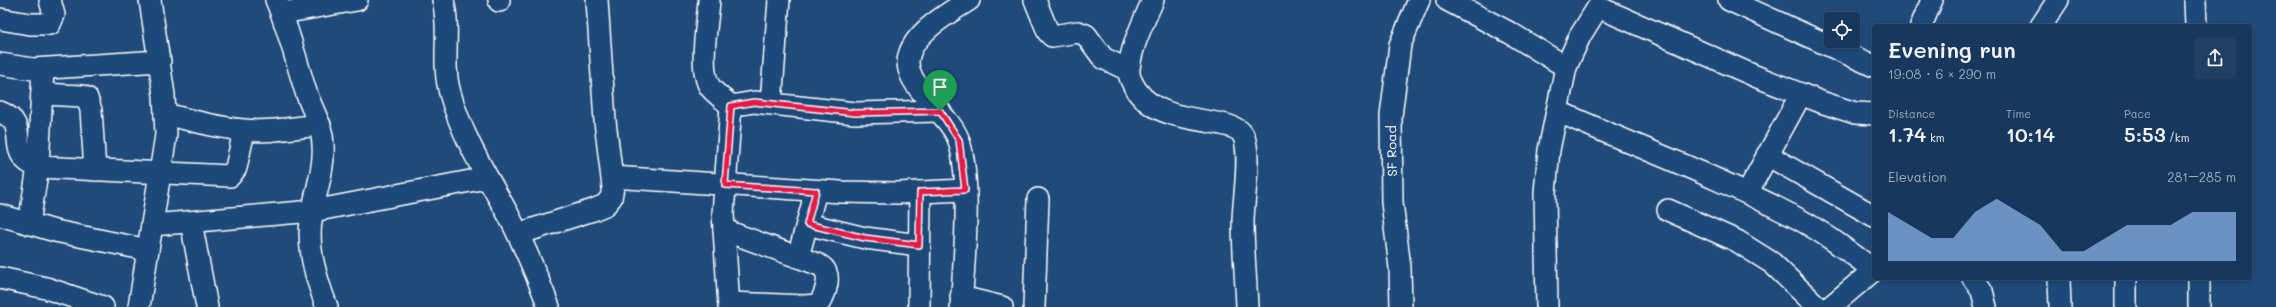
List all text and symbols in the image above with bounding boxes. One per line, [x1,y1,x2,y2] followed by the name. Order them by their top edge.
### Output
[1824,12,1860,48] map controls
[1824,12,1860,48] button: locate
[1888,35,2016,64] text: Evening run
[2194,37,2236,79] button: share
[1888,65,1996,82] text: 19:08 · 6 × 290 m
[923,70,957,111] pin
[929,76,951,98] icon: arrive
[1888,106,1935,121] text: Distance
[2006,106,2031,121] text: Time
[2124,106,2151,121] text: Pace
[1888,121,1926,147] text: 1.74
[2006,121,2055,147] text: 10:14
[2124,121,2166,147] text: 5:53
[1382,125,1400,177] street label: SF Road
[1926,130,1945,145] text: km
[2166,130,2189,145] text: /km
[1888,168,1946,185] text: Elevation
[2167,168,2236,185] text: 281–285 m

